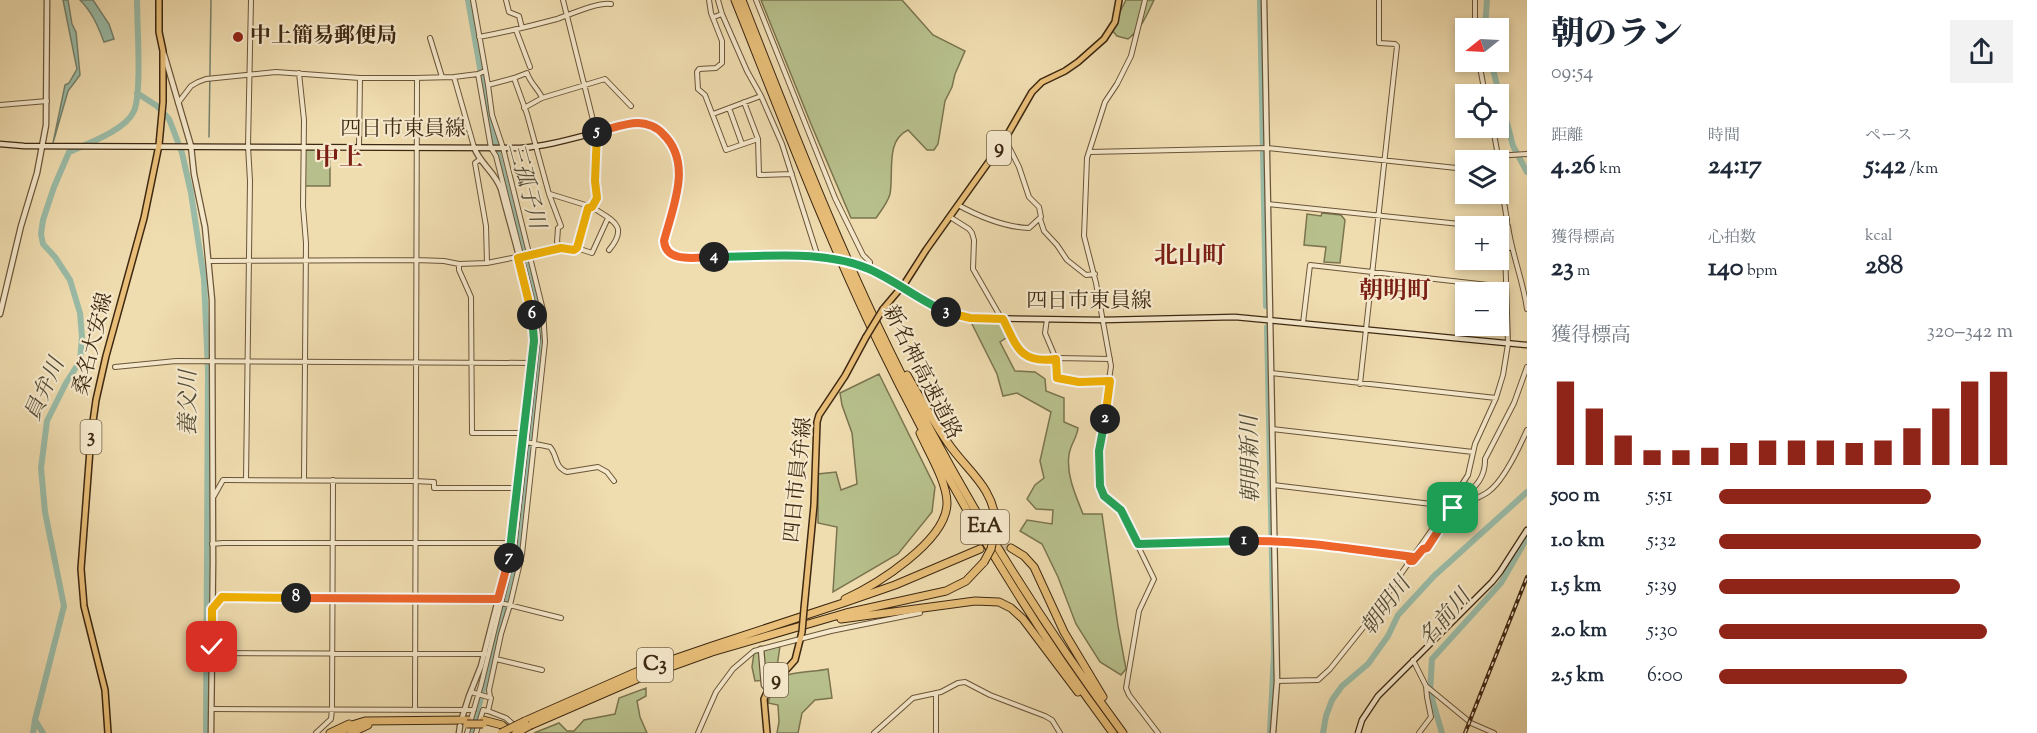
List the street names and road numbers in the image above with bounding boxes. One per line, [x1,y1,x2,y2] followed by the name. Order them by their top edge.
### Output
[340,115,466,145] street label: 四日市東員線
[987,131,1011,165] road number: 9
[1026,287,1152,317] street label: 四日市東員線
[67,289,121,399] street label: 桑名大安線
[874,301,968,445] street label: 新名神高速道路
[777,416,821,544] street label: 四日市員弁線
[80,420,101,454] road number: 3
[961,510,1009,544] road number: E1A
[637,648,673,682] road number: C3
[764,663,788,697] road number: 9

